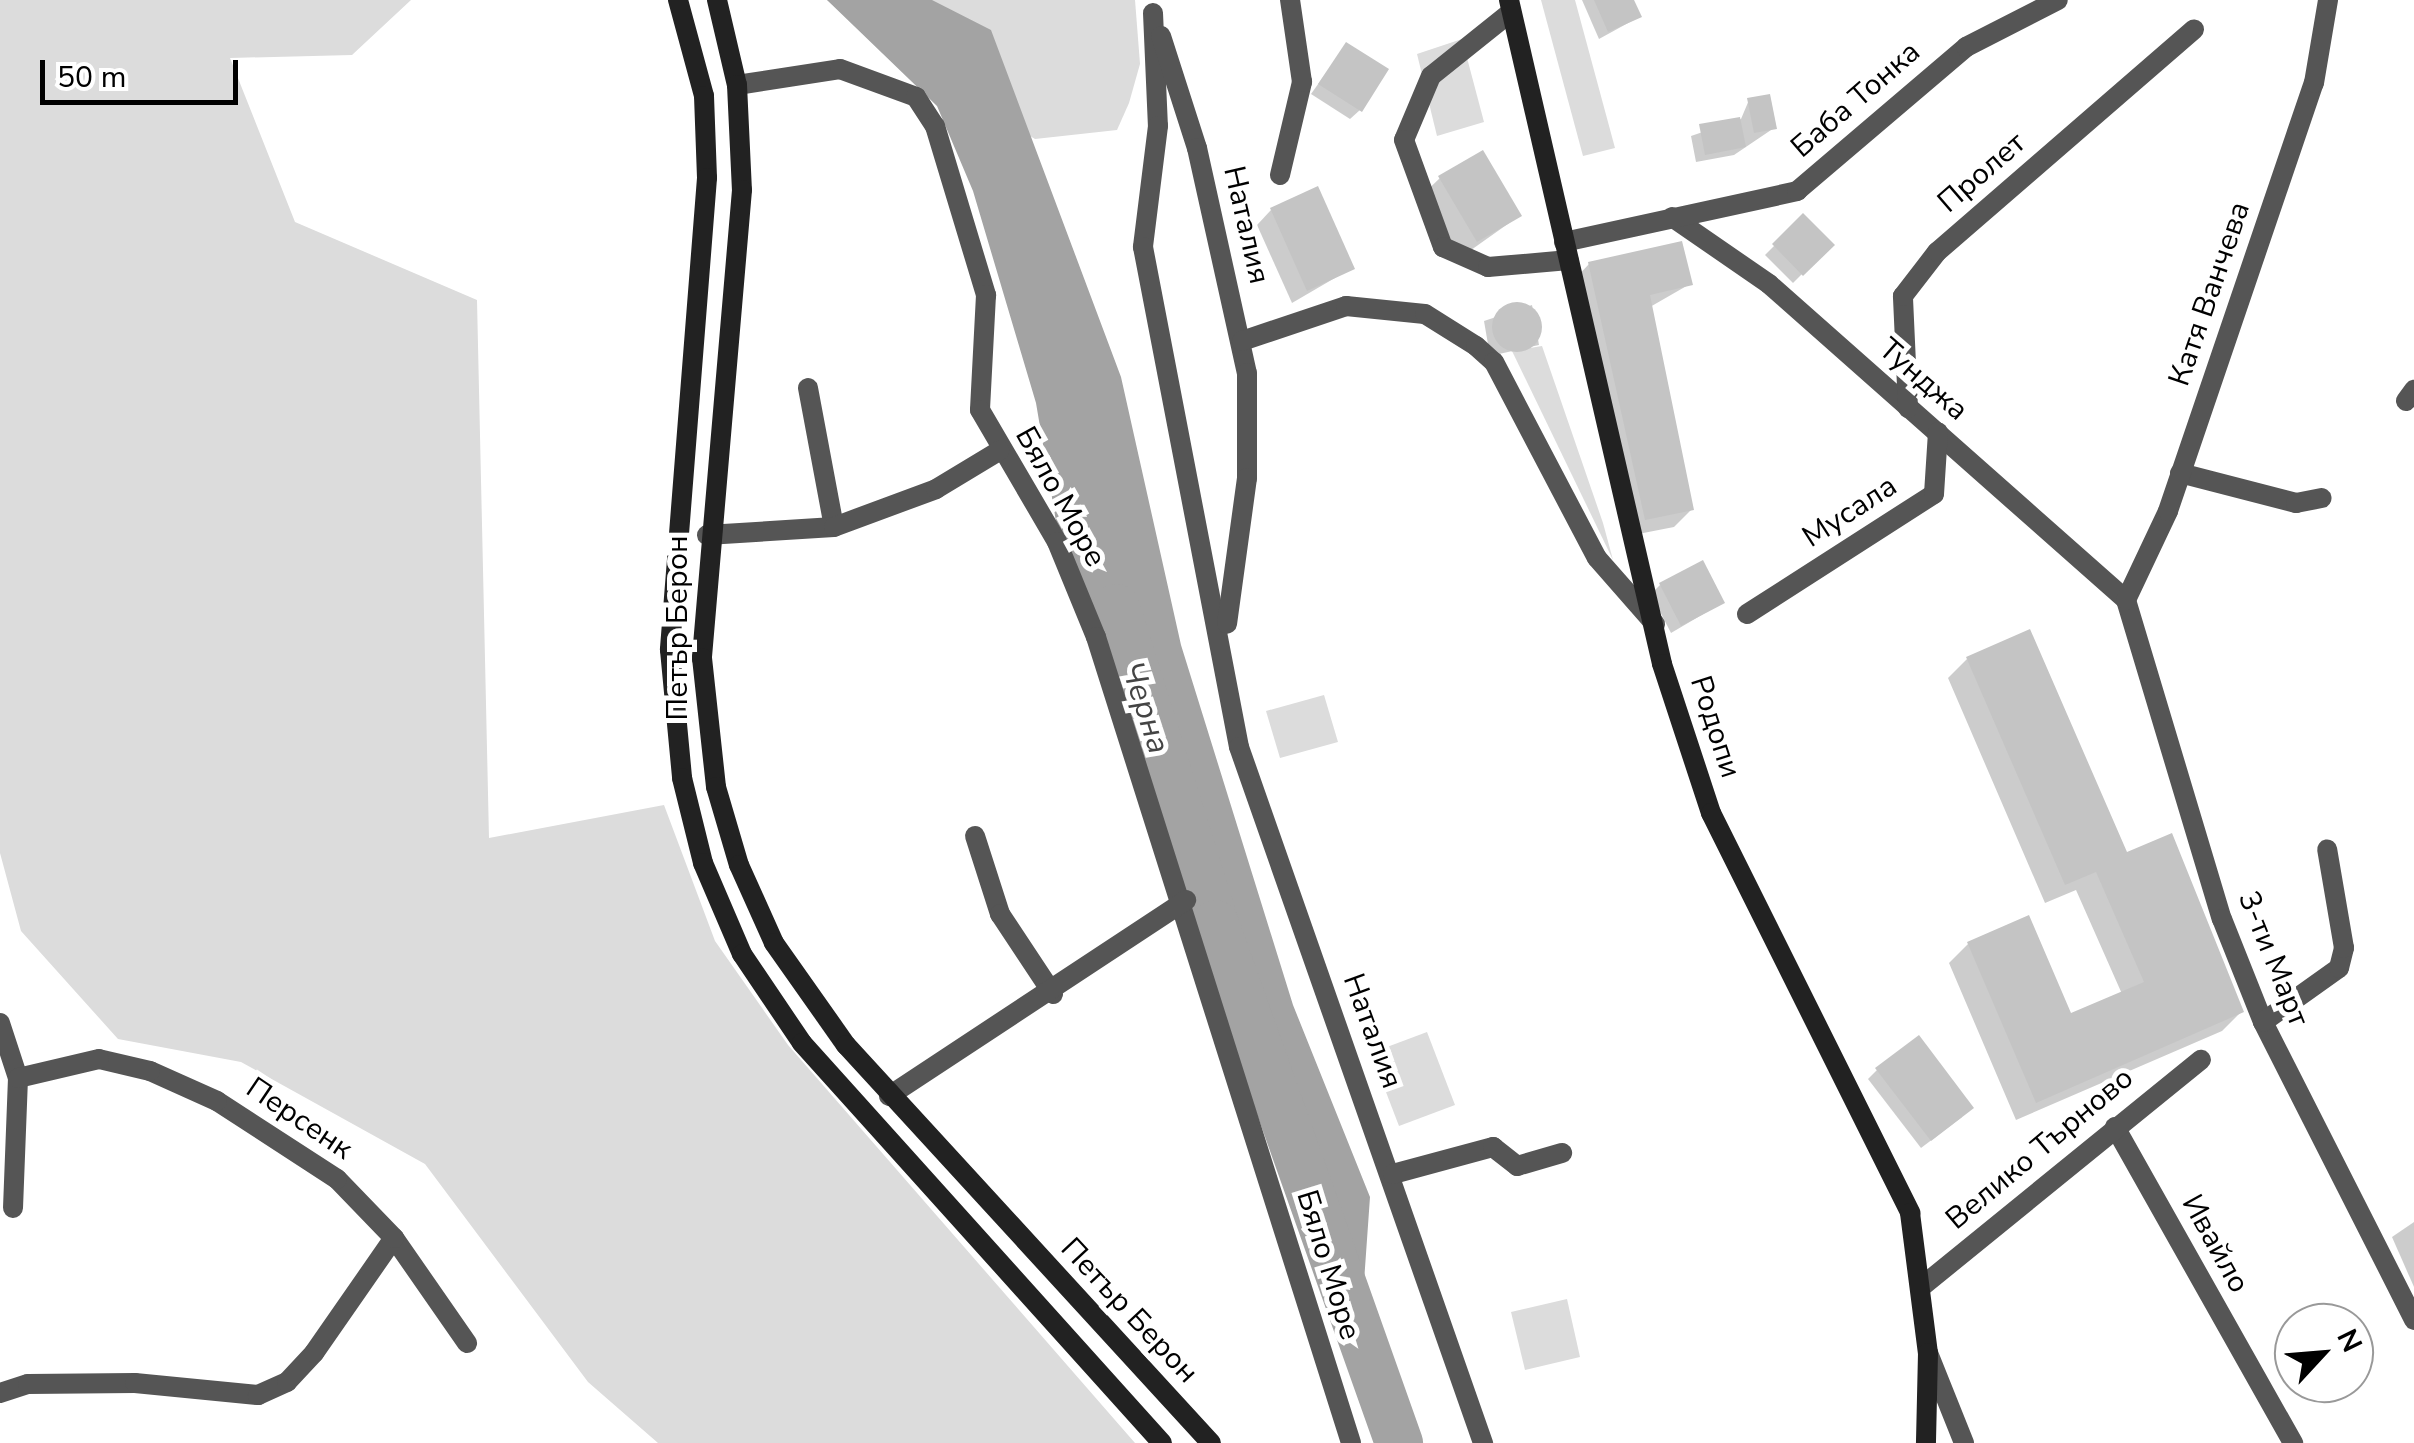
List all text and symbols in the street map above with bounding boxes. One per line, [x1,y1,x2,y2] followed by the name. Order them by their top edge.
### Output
[1784,34,1928,166] street label: Баба Тонка
[45,40,242,102] scale bar
[57,57,126,98] text: 50 m
[1931,125,2033,221] street label: Пролет
[1215,163,1277,287] street label: Наталия
[2162,197,2258,391] street label: Катя Ванчева
[1871,331,1975,429] street label: Тунджа
[1007,421,1113,573] street label: Бяло Море
[1796,468,1904,556] street label: Мусала
[660,536,696,720] street label: Петър Берон
[1112,657,1178,759] water label: Черна
[1682,671,1748,783] street label: Родопи
[2230,886,2316,1032] street label: 3-ти Март
[1335,969,1409,1093] street label: Наталия
[1939,1060,2141,1238] street label: Велико Търново
[239,1070,359,1168] street label: Персенк
[1288,1186,1368,1344] street label: Бяло Море
[2173,1189,2257,1299] street label: Ивайло
[1053,1231,1205,1391] street label: Петър Берон
[2274,1303,2374,1403] north arrow
[2327,1323,2371,1358] text: N

